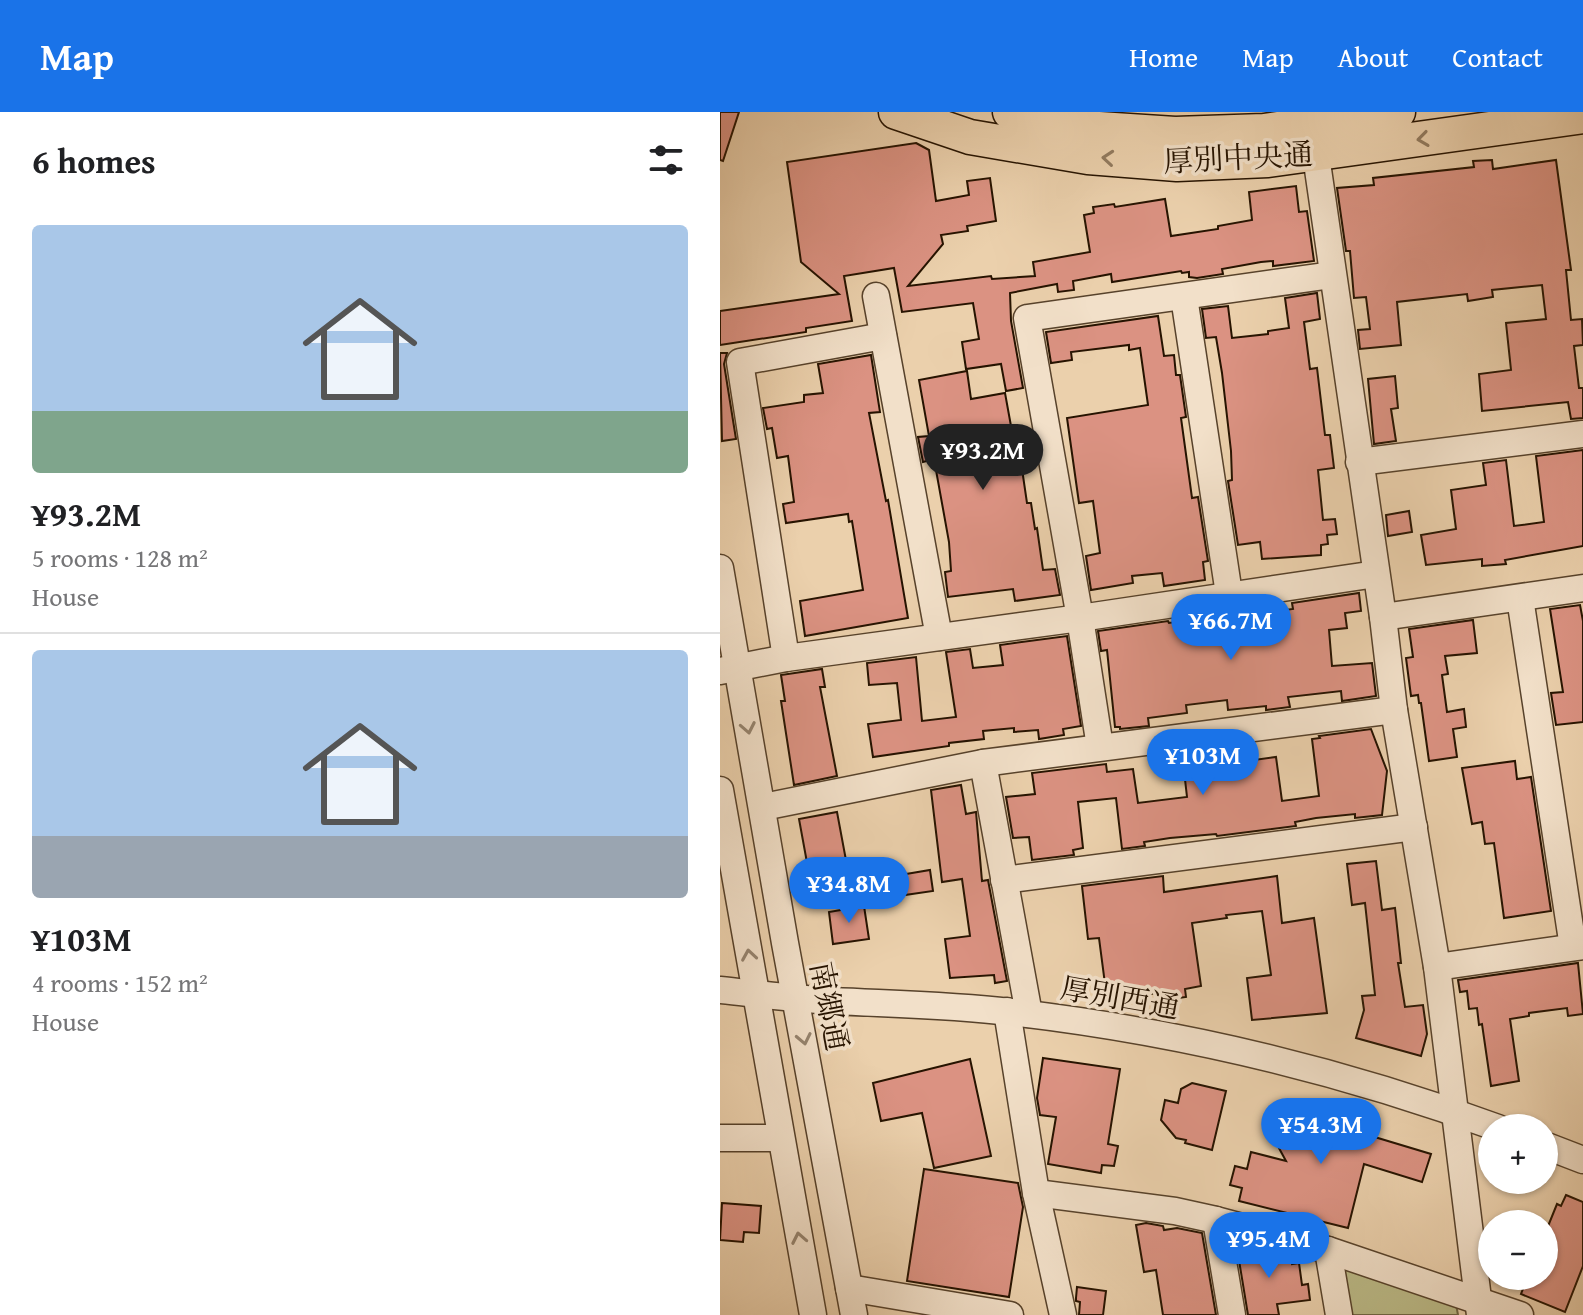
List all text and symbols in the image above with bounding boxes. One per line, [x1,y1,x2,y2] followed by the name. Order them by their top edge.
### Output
[40,28,114,84] text: Map
[1129,36,1198,77] text: Home
[1242,36,1294,77] text: Map
[1338,36,1408,77] text: About
[1452,36,1543,77] text: Contact
[1416,130,1429,147] one-way arrow
[1162,131,1314,183] street label: 厚別中央通
[32,136,156,185] text: 6 homes
[644,138,688,182] icon: filters
[1101,150,1114,167] one-way arrow
[288,277,432,421] icon: home
[918,424,1048,492] pin: ¥93.2M
[941,430,1025,469] text: ¥93.2M
[32,489,141,538] text: ¥93.2M
[32,538,208,577] text: 5 rooms · 128 m²
[32,577,99,616] text: House
[1166,594,1296,662] pin: ¥66.7M
[1189,600,1273,639] text: ¥66.7M
[288,702,432,846] icon: home
[739,721,756,734] one-way arrow
[1147,729,1259,797] pin: ¥103M
[1165,735,1241,774] text: ¥103M
[784,857,914,925] pin: ¥34.8M
[807,863,891,902] text: ¥34.8M
[32,914,132,963] text: ¥103M
[742,948,759,961] one-way arrow
[800,958,860,1054] street label: 南郷通
[32,963,208,1002] text: 4 rooms · 152 m²
[1057,965,1183,1029] street label: 厚別西通
[32,1002,99,1041] text: House
[795,1031,812,1045] one-way arrow
[1256,1098,1386,1166] pin: ¥54.3M
[1279,1104,1363,1143] text: ¥54.3M
[1478,1114,1558,1290] map controls
[1478,1114,1558,1194] button: +
[1478,1210,1558,1290] button: −
[1204,1212,1334,1280] pin: ¥95.4M
[1227,1218,1311,1257] text: ¥95.4M
[791,1232,808,1246] one-way arrow

